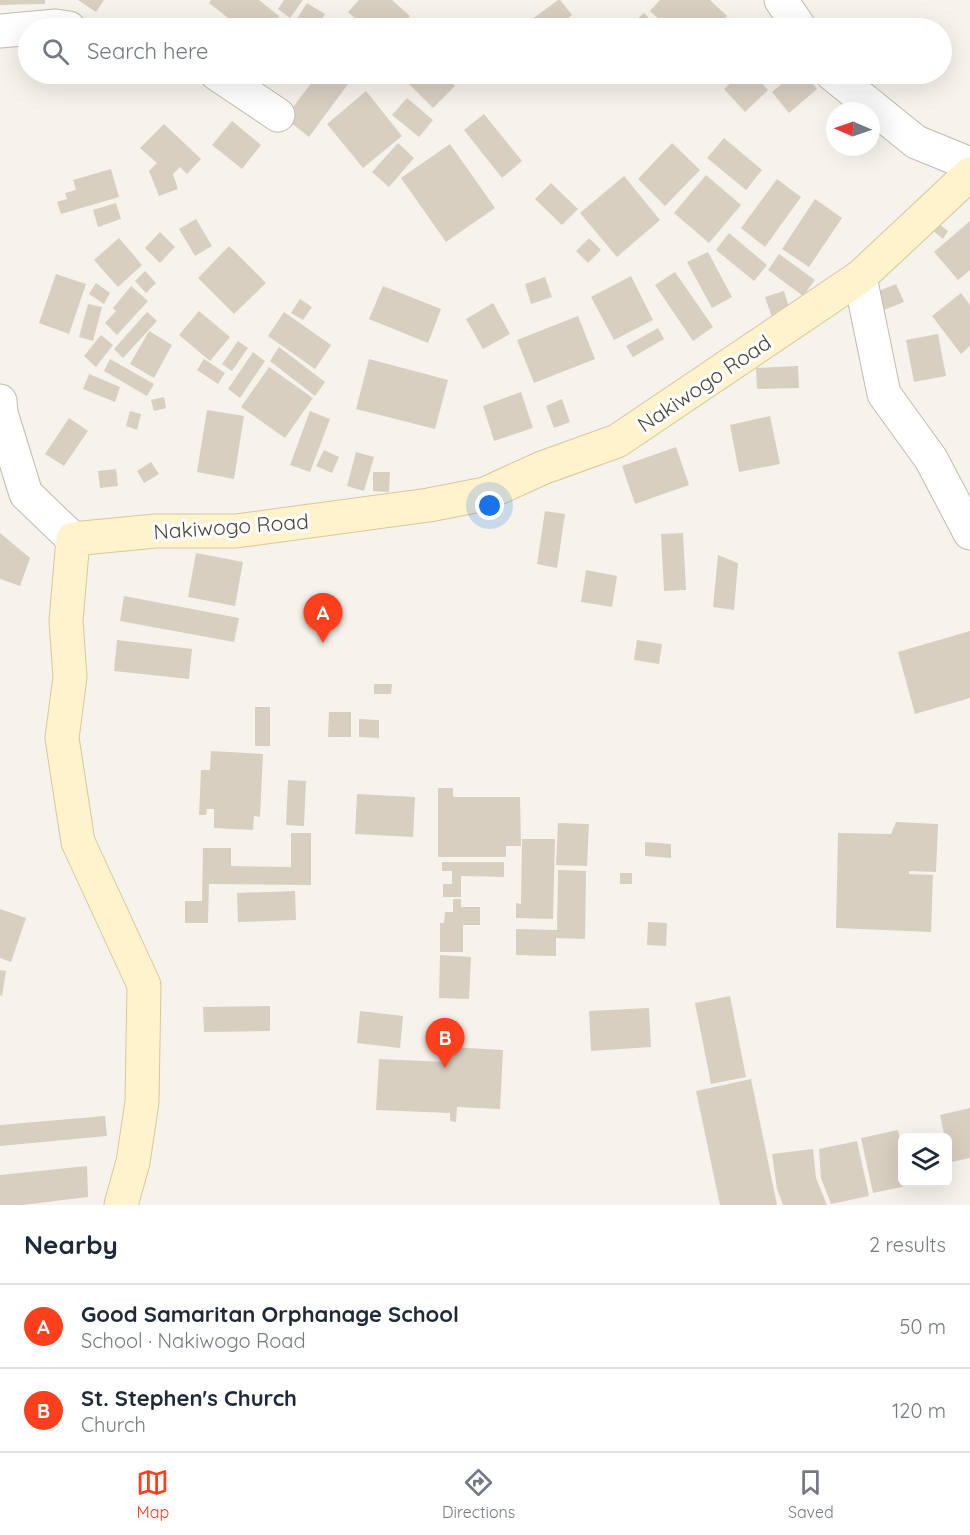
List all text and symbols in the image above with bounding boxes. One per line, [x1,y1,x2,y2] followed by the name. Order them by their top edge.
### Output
[18,18,952,84] search box
[39,35,72,68] icon: search
[87,37,208,65] text: Search here
[826,102,880,156] north arrow
[632,329,776,437] street label: Nakiwogo Road
[475,491,504,520] your location
[153,508,309,544] street label: Nakiwogo Road
[304,594,342,643] pin: A
[426,1018,464,1068] pin: B
[898,1133,952,1187] map controls
[898,1133,952,1187] button: layers
[24,1228,118,1261] text: Nearby
[869,1232,946,1257] text: 2 results
[81,1300,459,1328] text: Good Samaritan Orphanage School
[37,1314,50,1339] text: A
[900,1314,946,1339] text: 50 m
[81,1328,306,1353] text: School · Nakiwogo Road
[81,1384,297,1412] text: St. Stephen's Church
[37,1398,50,1423] text: B
[892,1398,946,1423] text: 120 m
[81,1412,146,1437] text: Church
[136,1466,169,1522] tab: Map
[442,1466,515,1522] tab: Directions
[788,1466,834,1522] tab: Saved

